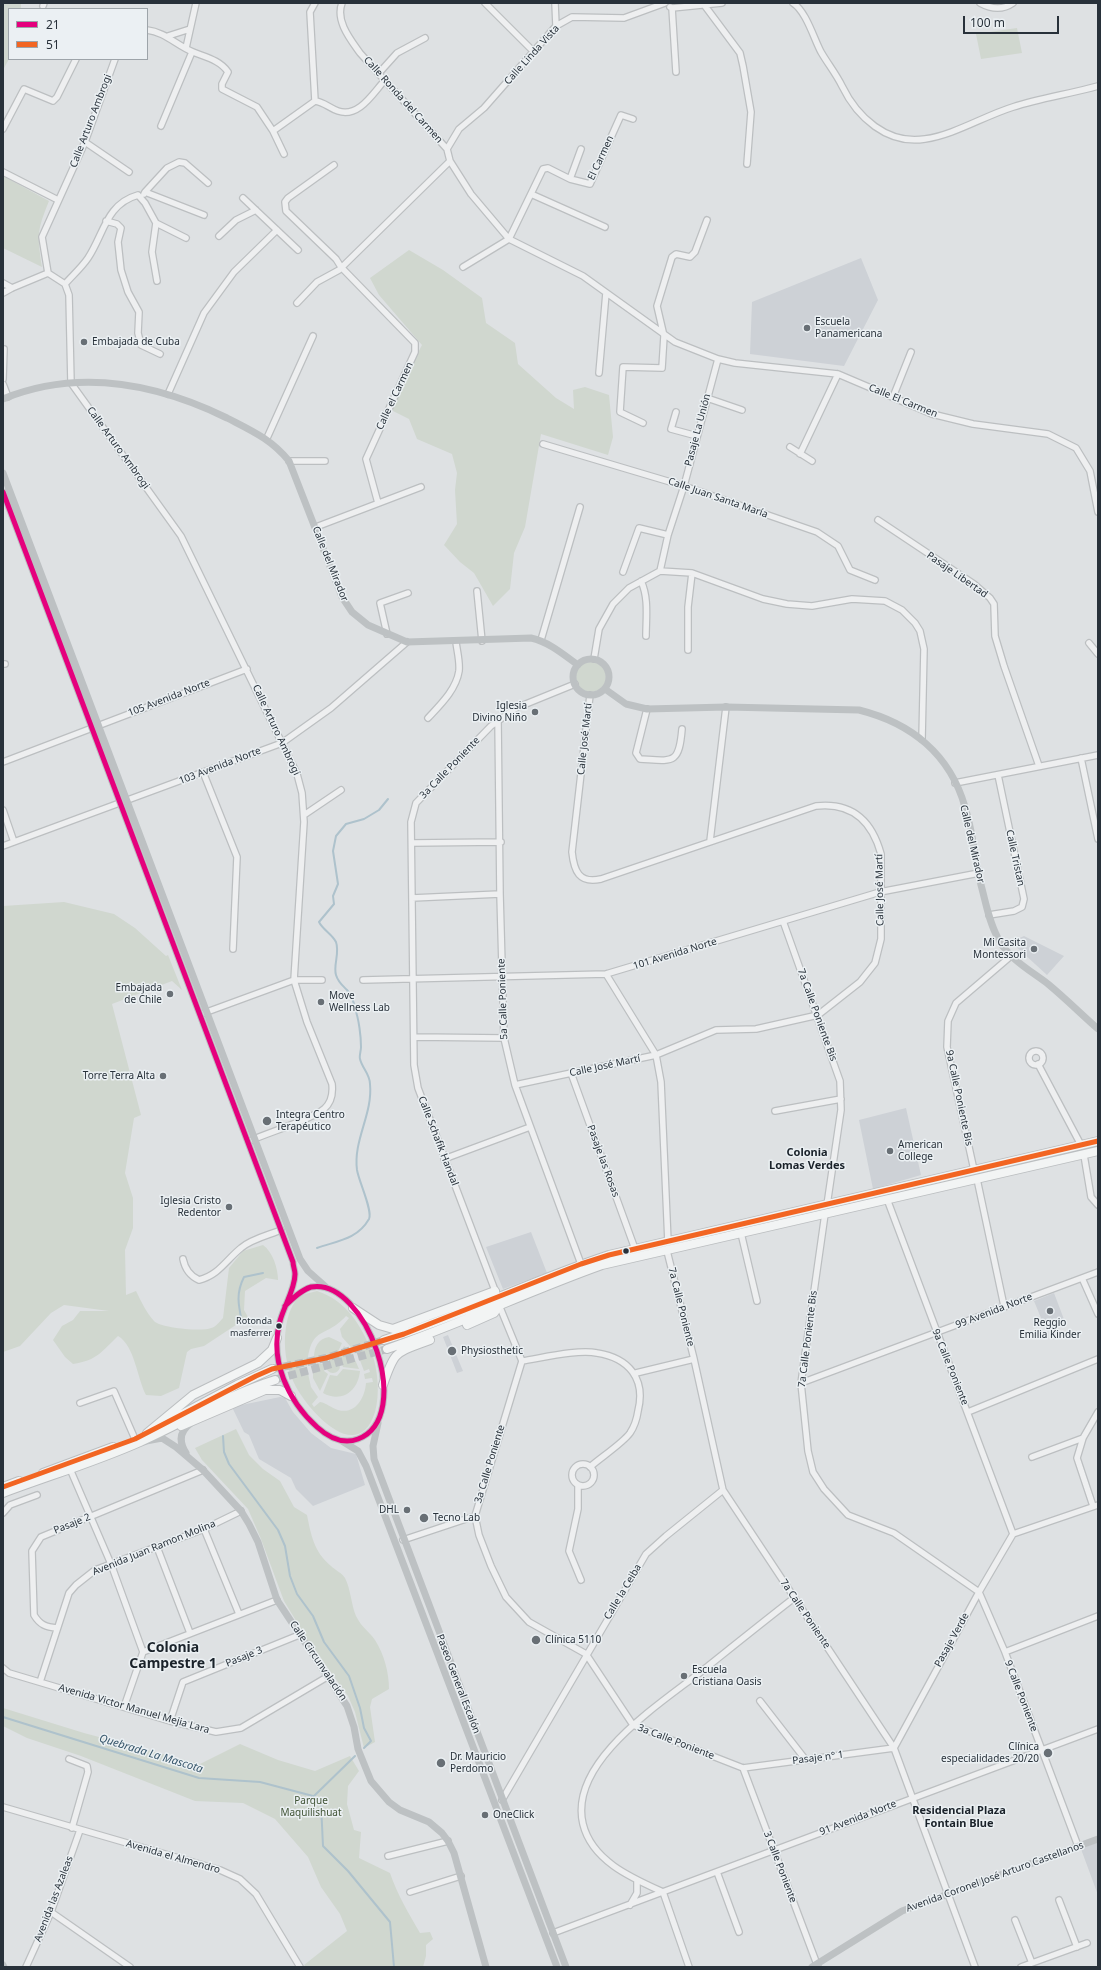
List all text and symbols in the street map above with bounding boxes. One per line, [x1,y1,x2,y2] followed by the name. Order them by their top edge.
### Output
[8,8,148,60] legend
[965,8,1061,34] scale bar
[970,14,1005,31] text: 100 m
[46,16,60,33] text: 21
[502,23,562,87] street label: Calle Linda Vista
[46,36,60,53] text: 51
[361,54,445,146] street label: Calle Ronda del Carmen
[68,73,114,169] street label: Calle Arturo Ambrogi
[585,134,617,182] street label: El Carmen
[815,316,882,340] place label: Escuela Panamericana
[802,323,812,333] marker: Escuela Panamericana
[92,336,180,348] place label: Embajada de Cuba
[79,337,89,347] marker: Embajada de Cuba
[374,360,416,432] street label: Calle el Carmen
[867,382,939,420] street label: Calle El Carmen
[683,392,713,468] street label: Pasaje La Unión
[84,404,152,492] street label: Calle Arturo Ambrogi
[667,475,769,521] street label: Calle Juan Santa María
[309,525,351,603] street label: Calle del Mirador
[924,549,990,601] street label: Pasaje Libertad
[126,677,212,719] street label: 105 Avenida Norte
[250,683,302,777] street label: Calle Arturo Ambrogi
[472,700,527,724] place label: Iglesia Divino Niño
[575,703,595,775] street label: Calle José Martí
[530,707,540,717] marker: Iglesia Divino Niño
[417,735,483,801] street label: 3a Calle Poniente
[177,745,263,787] street label: 103 Avenida Norte
[957,804,987,884] street label: Calle del Mirador
[1003,829,1027,887] street label: Calle Tristan
[873,854,887,926] street label: Calle José Martí
[632,936,718,972] street label: 101 Avenida Norte
[973,937,1026,960] place label: Mi Casita Montessori
[1029,944,1039,954] marker: Mi Casita Montessori
[496,958,510,1040] street label: 5a Calle Poniente
[795,967,839,1063] street label: 7a Calle Poniente Bis
[115,982,162,1006] place label: Embajada de Chile
[165,989,175,999] marker: Embajada de Chile
[329,990,390,1014] place label: Move Wellness Lab
[316,997,326,1007] marker: Move Wellness Lab
[943,1049,975,1147] street label: 9a Calle Poniente Bis
[568,1053,642,1079] street label: Calle José Martí
[83,1070,155,1082] place label: Torre Terra Alta
[158,1071,168,1081] marker: Torre Terra Alta
[415,1095,461,1187] street label: Calle Schafik Handal
[276,1109,345,1132] place label: Integra Centro Terapéutico
[261,1115,273,1127] marker: Integra Centro Terapéutico
[584,1123,622,1199] street label: Pasaje las Rosas
[898,1139,943,1162] place label: American College
[769,1146,845,1172] district label: Colonia Lomas Verdes
[885,1146,895,1156] marker: American College
[160,1195,221,1218] place label: Iglesia Cristo Redentor
[224,1202,234,1212] marker: Iglesia Cristo Redentor
[621,1246,631,1256] unlabelled marker
[665,1266,697,1348] street label: 7a Calle Poniente
[796,1290,820,1388] street label: 7a Calle Poniente Bis
[954,1291,1034,1331] street label: 99 Avenida Norte
[1045,1306,1055,1316] marker: Reggio Emilia Kinder
[230,1316,272,1337] place label: Rotonda masferrer
[1019,1317,1081,1340] place label: Reggio Emilia Kinder
[274,1321,284,1331] marker: Rotonda masferrer
[929,1327,971,1407] street label: 9a Calle Poniente
[446,1345,458,1357] marker: Physiosthetic
[461,1345,523,1357] place label: Physiosthetic
[472,1423,508,1505] street label: 3a Calle Poniente
[379,1504,399,1516] place label: DHL
[402,1505,412,1515] marker: DHL
[52,1511,92,1537] street label: Pasaje 2
[418,1512,430,1524] marker: Tecno Lab
[433,1512,480,1524] place label: Tecno Lab
[91,1518,217,1578] street label: Avenida Juan Ramon Molina
[602,1562,644,1622] street label: Calle la Ceiba
[777,1577,833,1651] street label: 7a Calle Poniente
[932,1611,972,1669] street label: Pasaje Verde
[287,1619,349,1703] street label: Calle Circunvalación
[433,1632,483,1736] street label: Paseo General Escalón
[530,1634,542,1646] marker: Clínica 5110
[545,1634,601,1646] place label: Clínica 5110
[129,1640,217,1672] district label: Colonia Campestre 1
[224,1644,264,1670] street label: Pasaje 3
[1002,1659,1040,1733] street label: 9 Calle Poniente
[692,1664,762,1688] place label: Escuela Cristiana Oasis
[679,1671,689,1681] marker: Escuela Cristiana Oasis
[57,1682,211,1736] street label: Avenida Victor Manuel Mejia Lara
[636,1722,716,1762] street label: 3a Calle Poniente
[98,1732,204,1776] water label: Quebrada La Mascota
[941,1741,1039,1764] place label: Clínica especialidades 20/20
[1042,1747,1054,1759] marker: Clínica especialidades 20/20
[792,1749,844,1767] street label: Pasaje n° 1
[450,1751,506,1774] place label: Dr. Mauricio Perdomo
[435,1757,447,1769] marker: Dr. Mauricio Perdomo
[280,1795,342,1818] park label: Parque Maquilishuat
[818,1798,898,1838] street label: 91 Avenida Norte
[912,1804,1006,1830] district label: Residencial Plaza Fontain Blue
[493,1809,534,1821] place label: OneClick
[480,1810,490,1820] marker: OneClick
[761,1830,799,1904] street label: 3 Calle Poniente
[125,1838,221,1876] street label: Avenida el Almendro
[905,1839,1085,1915] street label: Avenida Coronel José Arturo Castellanos
[32,1854,76,1944] street label: Avenida las Azaleas

